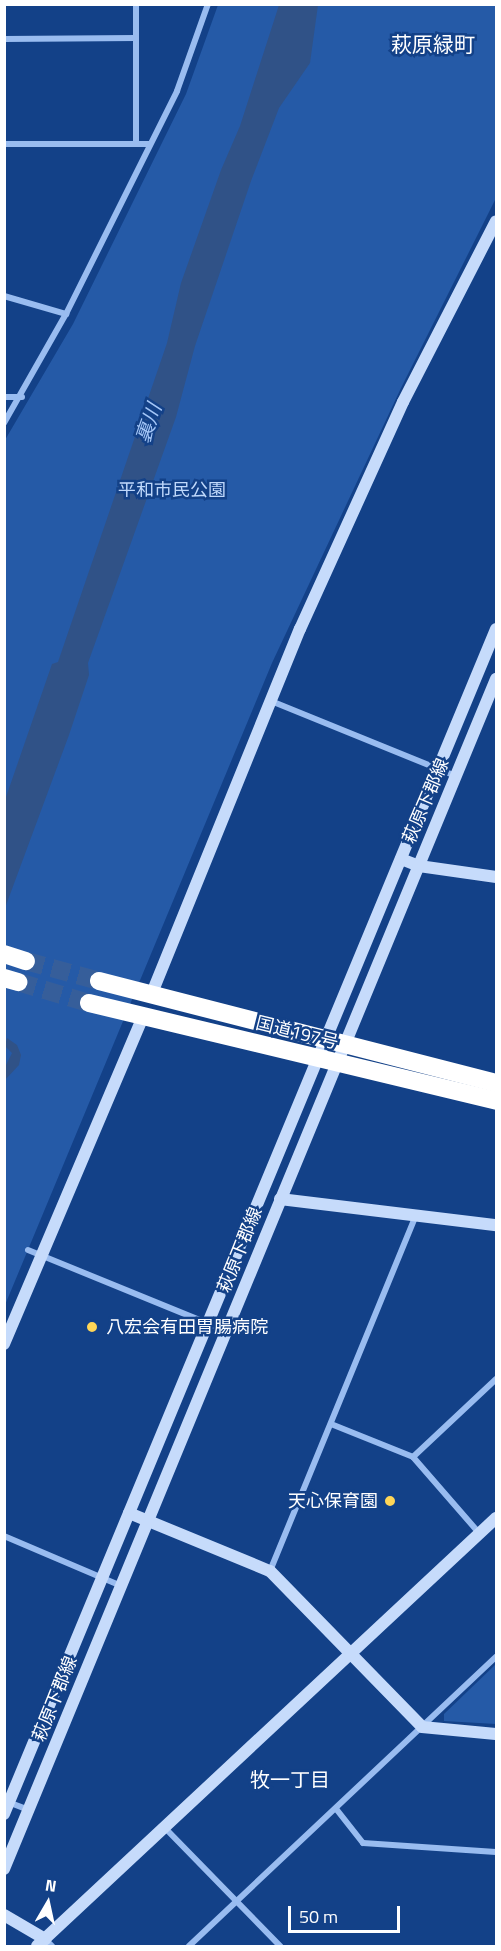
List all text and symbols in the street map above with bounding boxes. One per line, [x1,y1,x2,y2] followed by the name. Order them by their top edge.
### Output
[391,31,475,57] district label: 萩原緑町
[130,400,166,446] water label: 裏川
[118,479,226,501] park label: 平和市民公園
[398,755,454,847] street label: 萩原下郡線
[254,1012,340,1054] street label: 国道197号
[213,1204,267,1296] street label: 萩原下郡線
[106,1316,268,1338] place label: 八宏会有田胃腸病院
[83,1318,101,1336] marker: 八宏会有田胃腸病院
[288,1490,378,1512] place label: 天心保育園
[383,1494,397,1508] marker: 天心保育園
[28,1653,82,1745] street label: 萩原下郡線
[250,1767,330,1791] district label: 牧一丁目
[18,1873,78,1933] north arrow
[43,1873,58,1898] text: N
[291,1894,404,1932] scale bar
[299,1903,338,1930] text: 50 m

